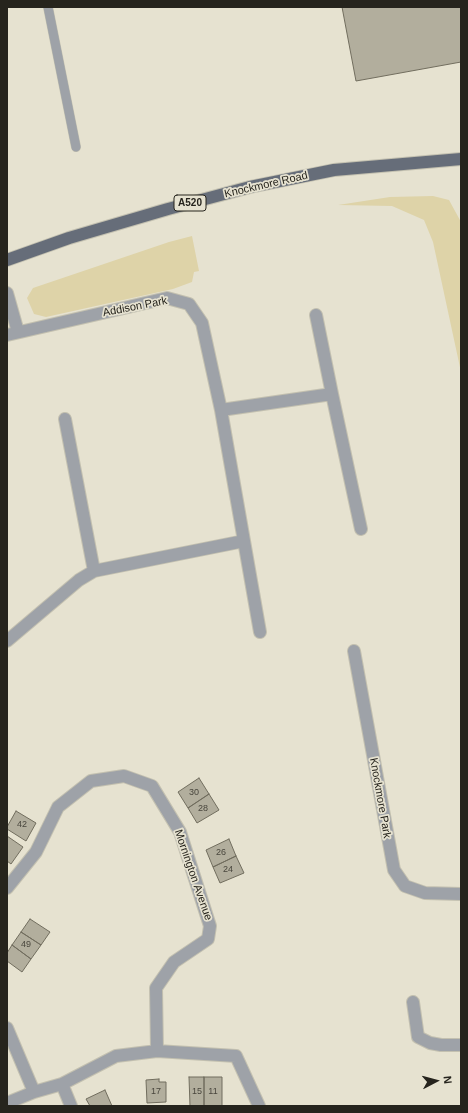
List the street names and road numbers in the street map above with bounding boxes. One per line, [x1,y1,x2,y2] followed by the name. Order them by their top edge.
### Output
[223,169,309,201] street label: Knockmore Road
[174,195,206,211] road number: A520
[102,294,168,320] street label: Addison Park
[366,757,394,839] street label: Knockmore Park
[171,828,215,922] street label: Mornington Avenue

